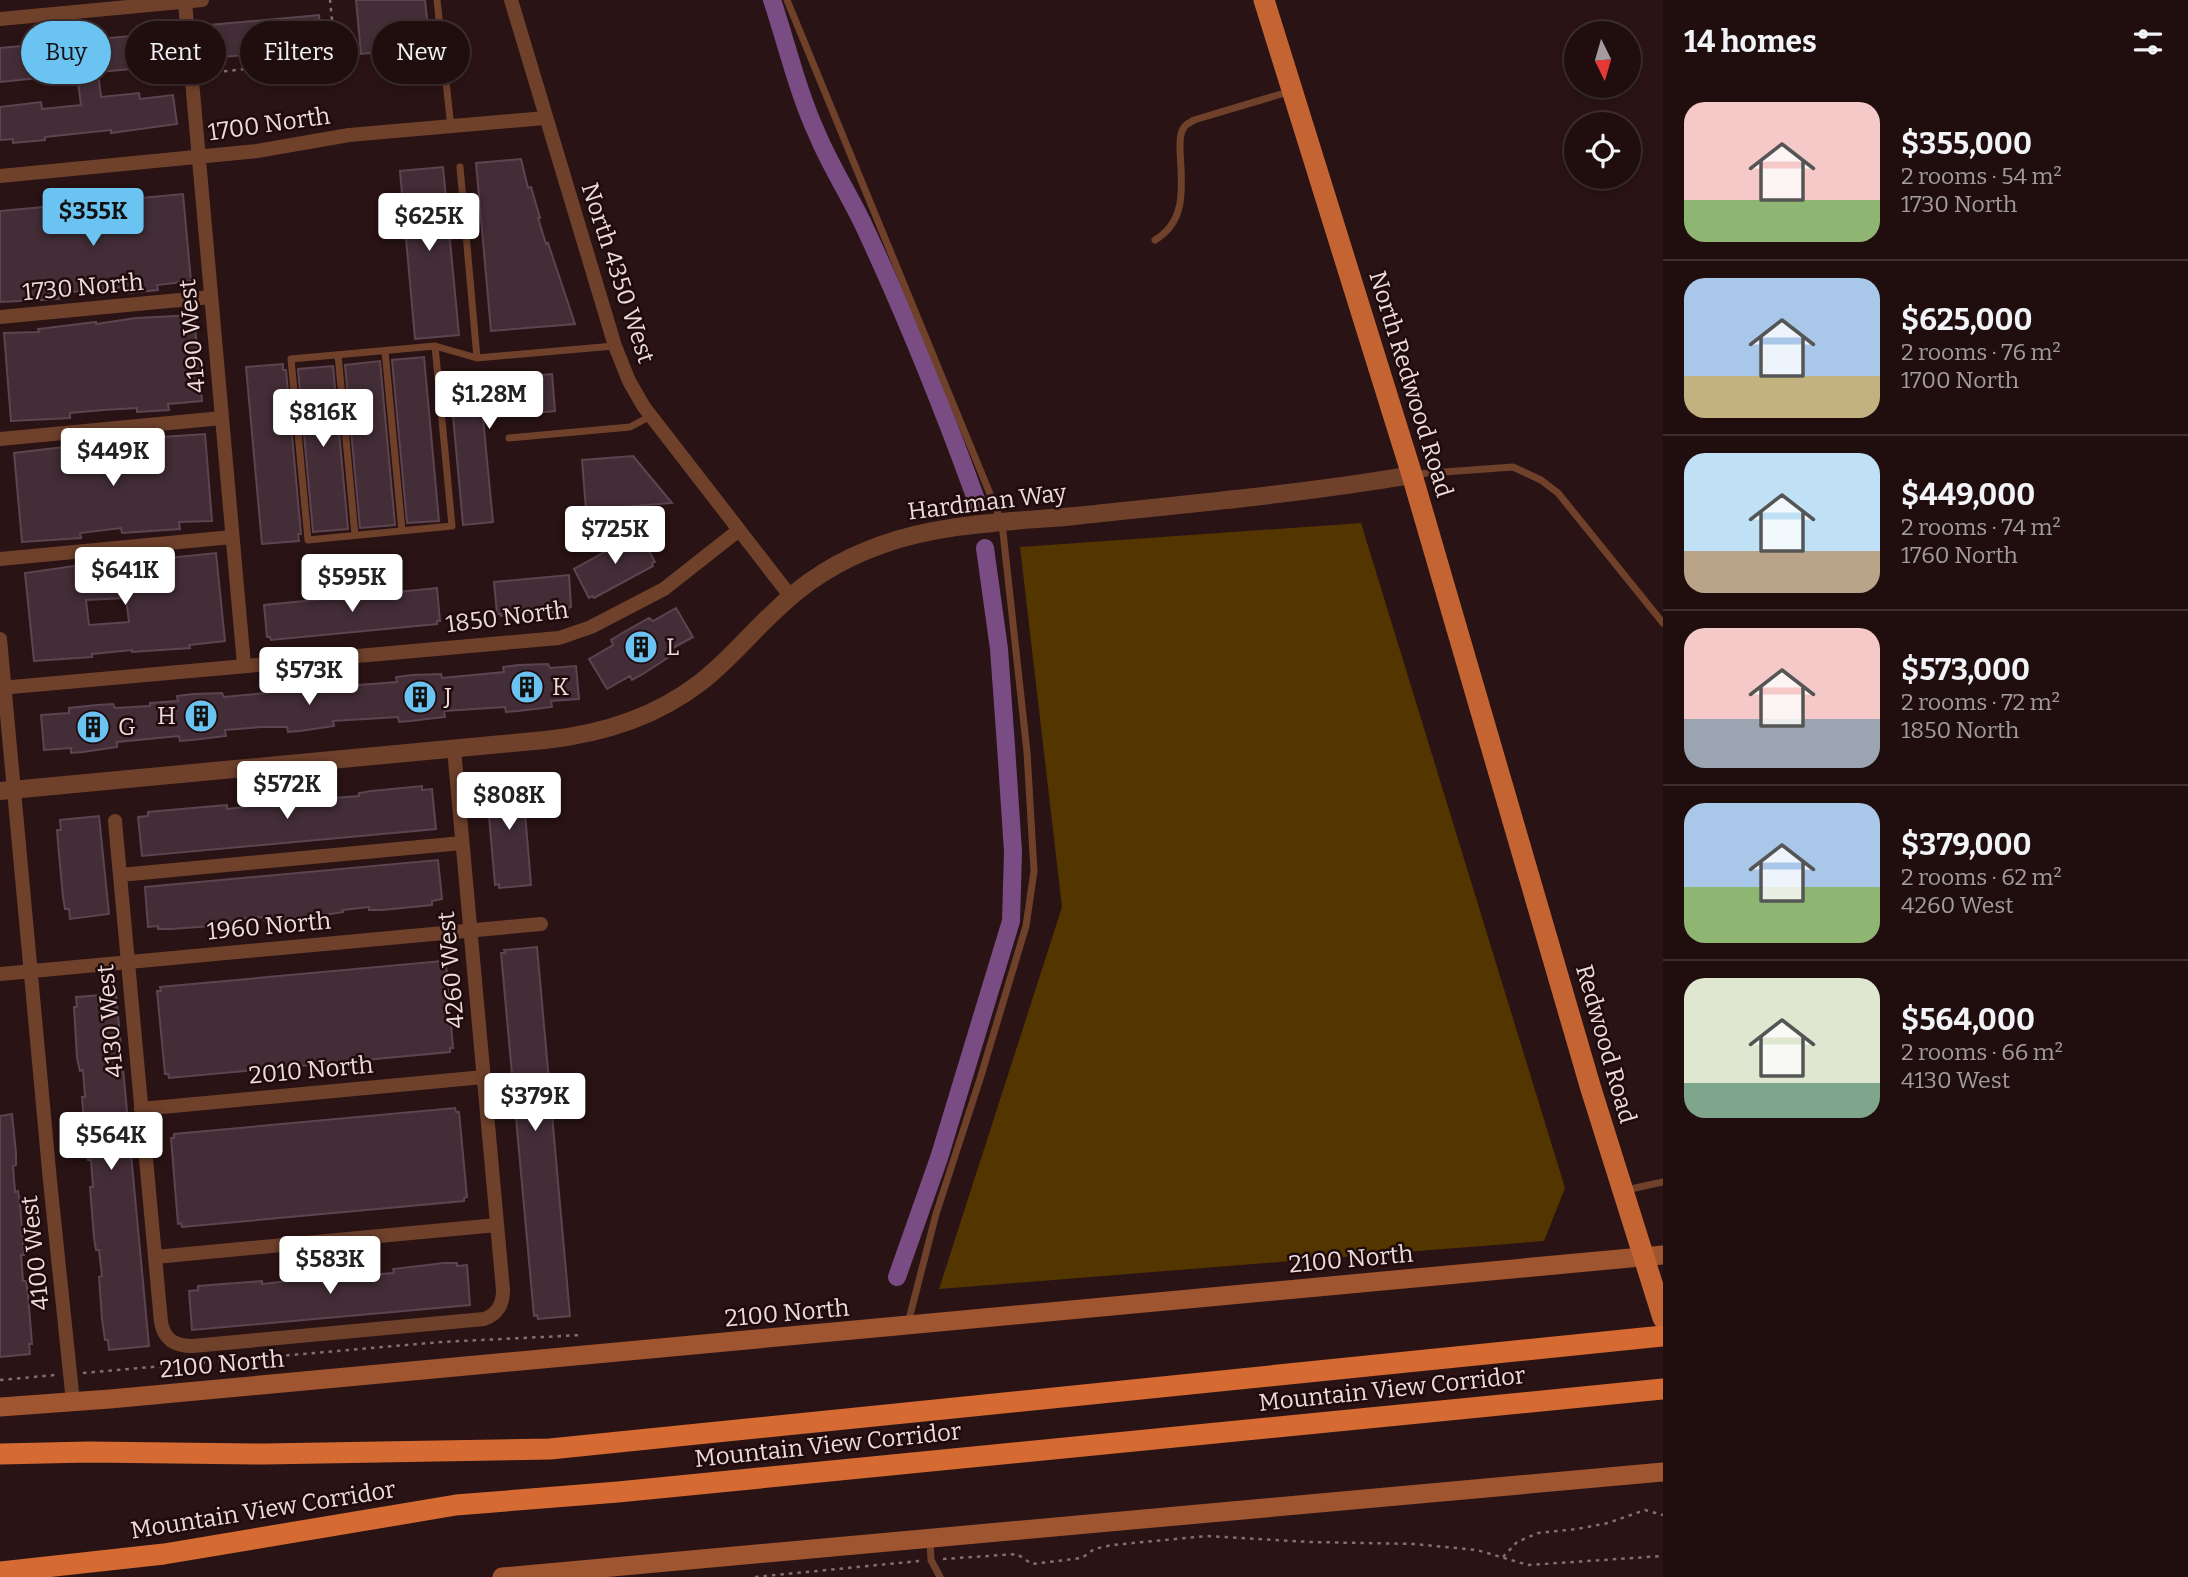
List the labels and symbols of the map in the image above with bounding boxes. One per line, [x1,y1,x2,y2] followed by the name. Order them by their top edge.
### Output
[1564,21,1642,98] north arrow
[206,102,332,146] street label: 1700 North
[576,179,660,367] street label: North 4350 West
[44,188,142,248] pin: $355K
[380,194,478,253] pin: $625K
[1363,267,1459,501] street label: North Redwood Road
[21,268,145,306] street label: 1730 North
[173,278,211,394] street label: 4190 West
[432,372,546,431] pin: $1.28M
[274,390,372,449] pin: $816K
[64,428,162,488] pin: $449K
[906,478,1068,526] street label: Hardman Way
[566,506,664,566] pin: $725K
[76,548,174,607] pin: $641K
[303,554,401,614] pin: $595K
[444,596,570,638] street label: 1850 North
[622,628,660,666] building icon: L
[666,633,679,661] place label: L
[260,648,358,707] pin: $573K
[508,668,546,706] building icon: K
[552,673,569,701] place label: K
[401,678,439,716] building icon: J
[443,683,452,711] place label: J
[182,697,220,735] building icon: H
[157,702,176,730] place label: H
[74,708,112,746] building icon: G
[118,713,136,741] place label: G
[238,762,336,821] pin: $572K
[460,772,558,832] pin: $808K
[206,907,332,945] street label: 1960 North
[432,910,470,1030] street label: 4260 West
[1570,961,1642,1127] street label: Redwood Road
[91,963,129,1079] street label: 4130 West
[248,1051,374,1089] street label: 2010 North
[486,1074,584,1133] pin: $379K
[62,1112,160,1172] pin: $564K
[15,1194,55,1312] street label: 4100 West
[281,1236,379,1296] pin: $583K
[1288,1240,1414,1278] street label: 2100 North
[724,1294,850,1332] street label: 2100 North
[159,1345,285,1383] street label: 2100 North
[1257,1361,1527,1417] street label: Mountain View Corridor
[693,1417,963,1473] street label: Mountain View Corridor
[128,1475,398,1545] street label: Mountain View Corridor

